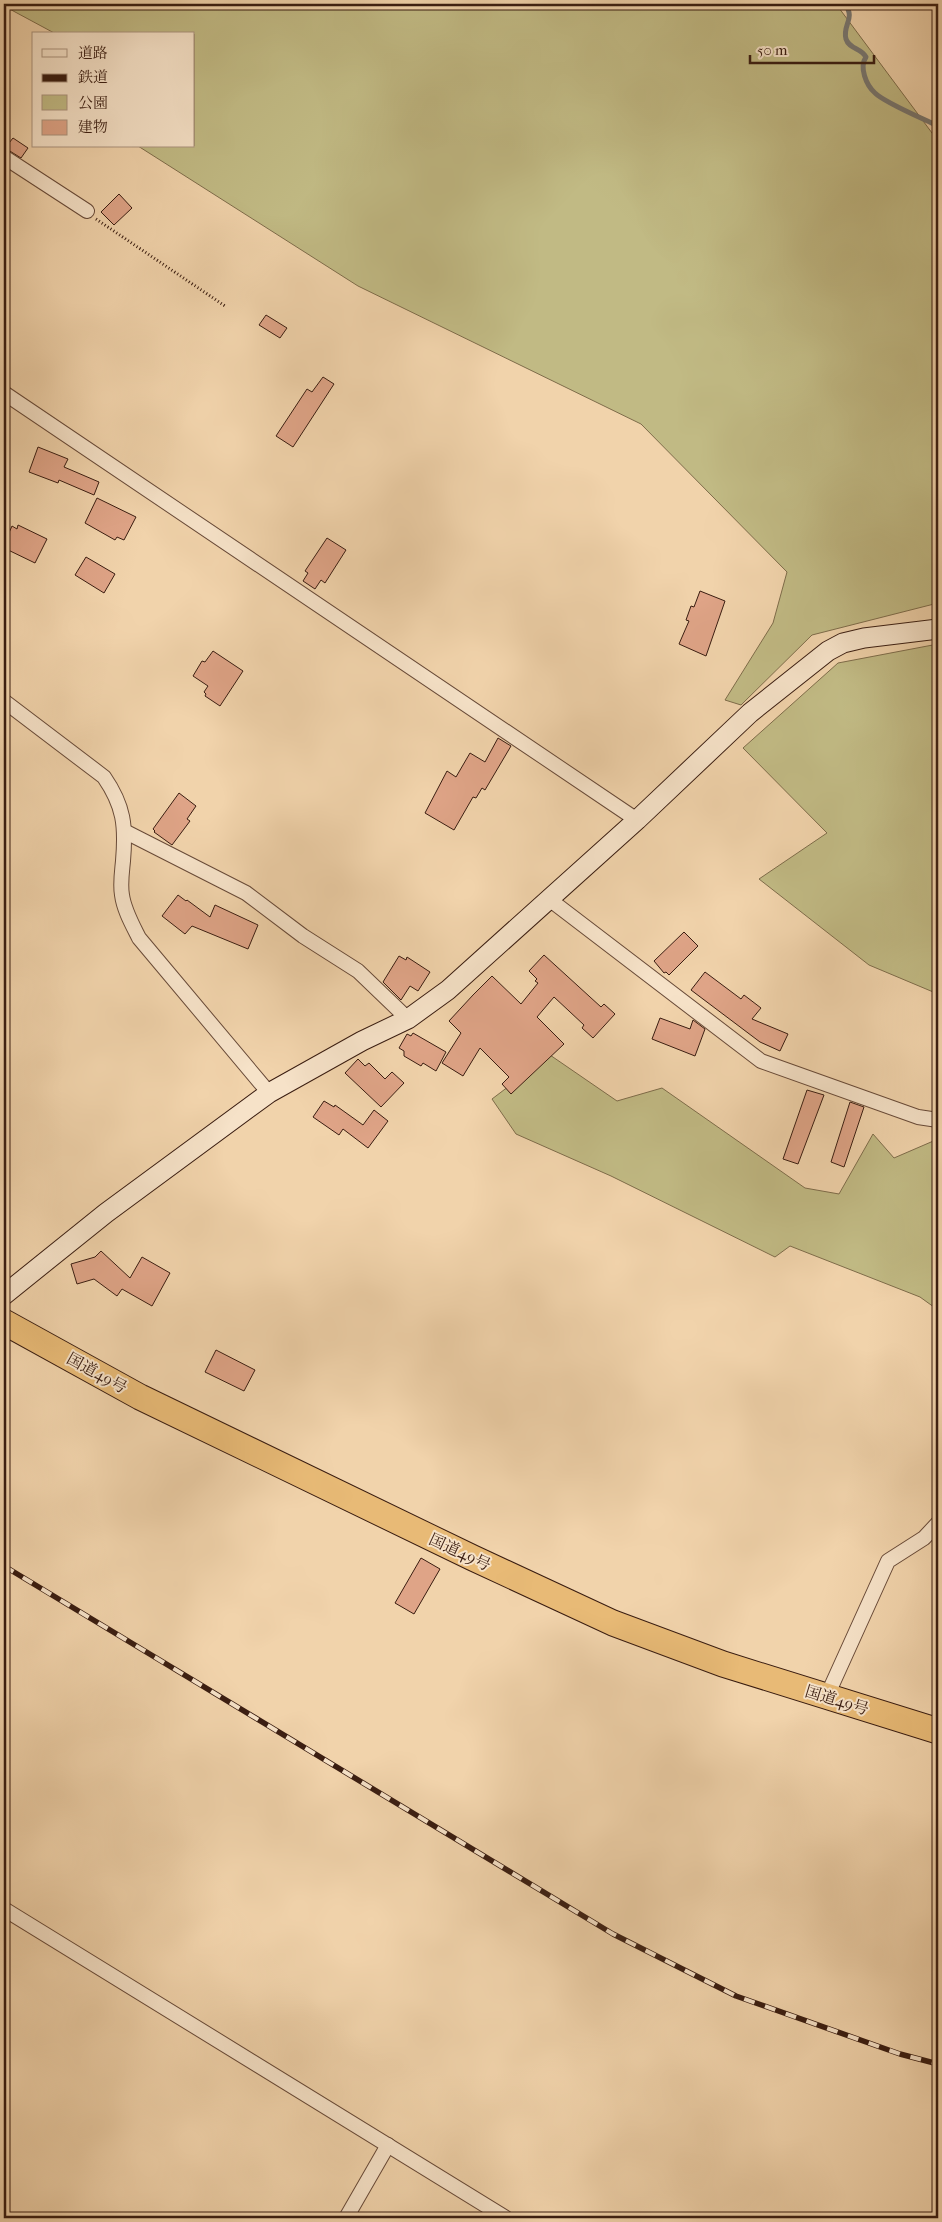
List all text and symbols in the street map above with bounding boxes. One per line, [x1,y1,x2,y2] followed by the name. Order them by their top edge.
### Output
[32,32,195,148] legend
[750,32,873,64] scale bar
[757,41,788,59] text: 50 m
[78,44,108,62] text: 道路
[78,68,108,86] text: 鉄道
[78,94,108,112] text: 公園
[78,118,108,136] text: 建物
[64,1349,130,1397] street label: 国道49号
[426,1529,494,1575] street label: 国道49号
[803,1681,871,1719] street label: 国道49号

